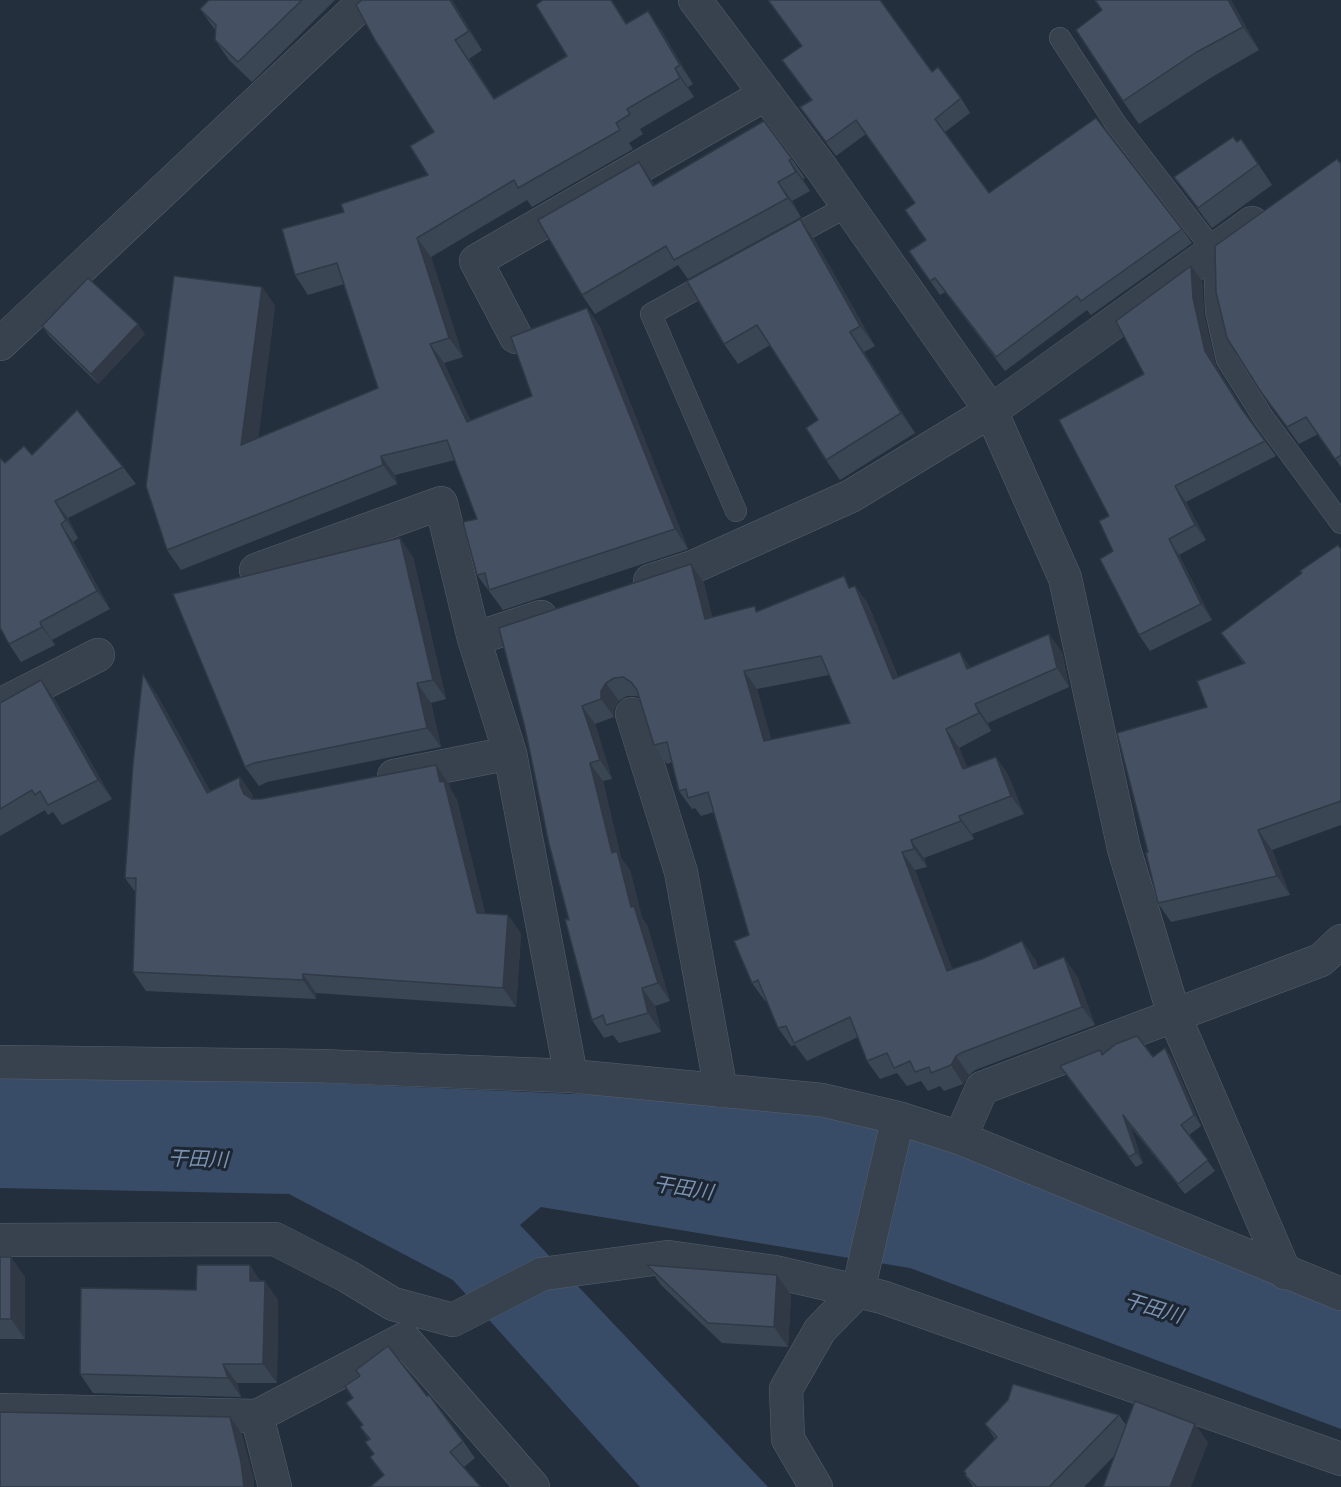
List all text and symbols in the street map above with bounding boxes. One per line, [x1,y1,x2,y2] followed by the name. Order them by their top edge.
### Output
[168,1147,228,1173] water label: 干田川
[651,1172,715,1206] water label: 干田川
[1121,1289,1185,1329] water label: 干田川

